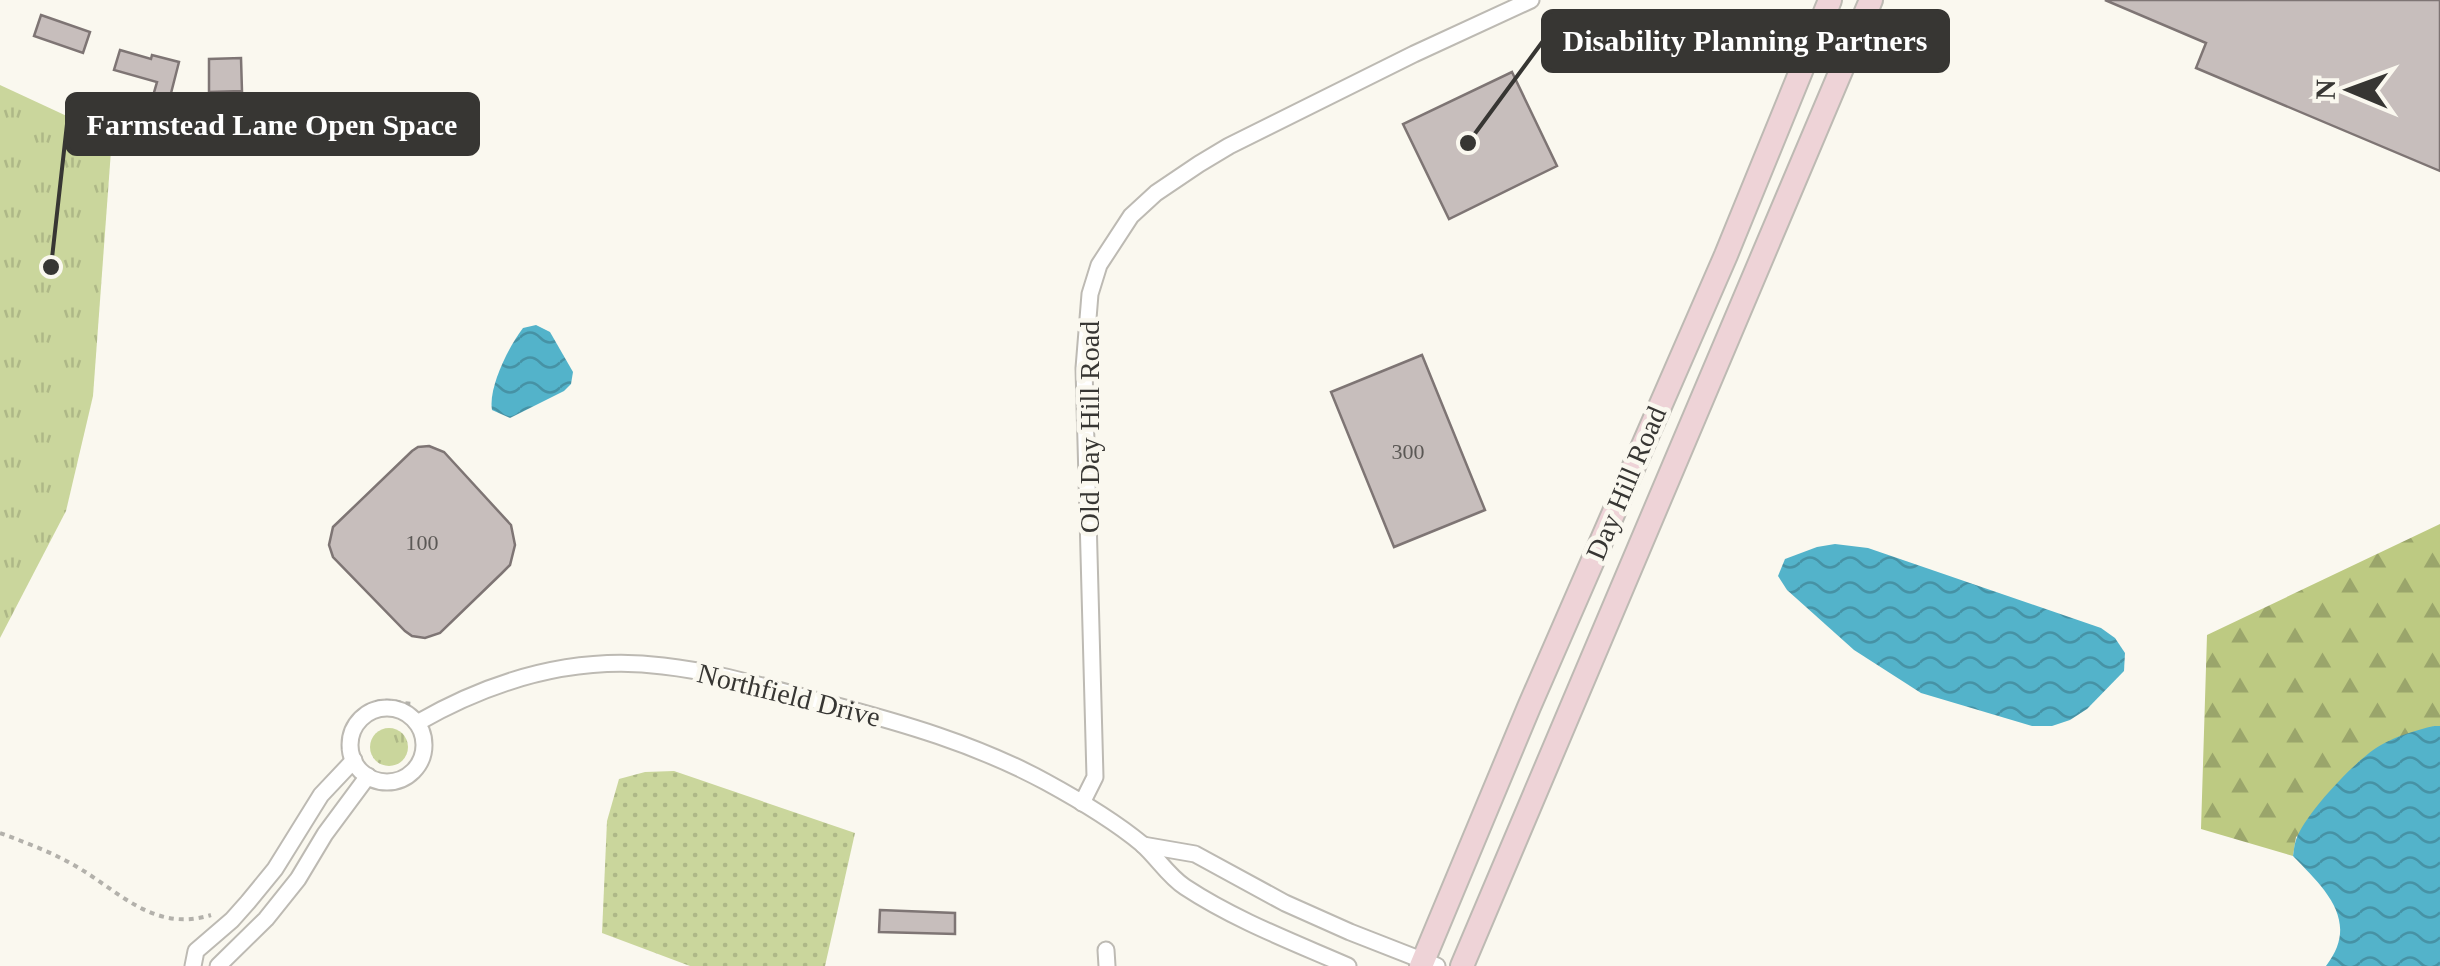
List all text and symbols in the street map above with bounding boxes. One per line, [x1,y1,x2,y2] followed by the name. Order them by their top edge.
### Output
[1543,11,1948,71] callout: Disability Planning Partners
[1562,24,1928,57] text: Disability Planning Partners
[2300,40,2400,140] north arrow
[2310,79,2341,100] text: N
[67,94,478,154] callout: Farmstead Lane Open Space
[87,108,457,141] text: Farmstead Lane Open Space
[1074,321,1105,533] street label: Old Day Hill Road
[1580,402,1672,564] street label: Day Hill Road
[1392,439,1425,464] house number: 300
[406,530,439,555] house number: 100
[694,657,884,733] street label: Northfield Drive

